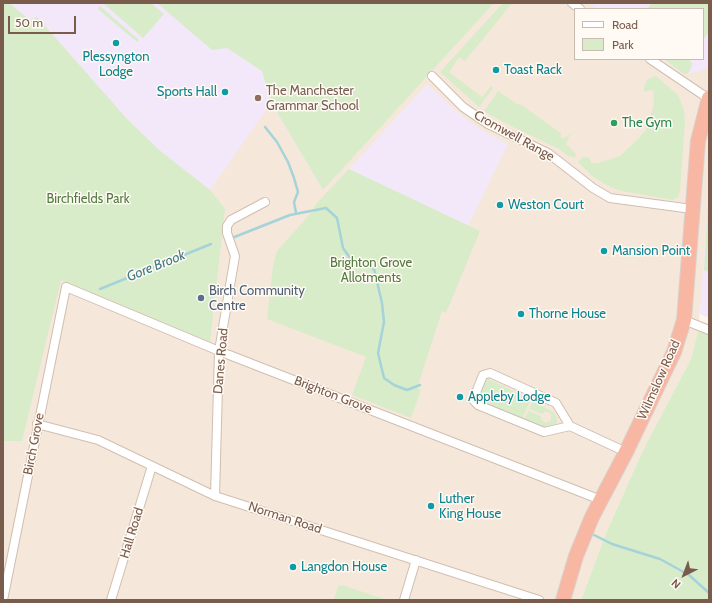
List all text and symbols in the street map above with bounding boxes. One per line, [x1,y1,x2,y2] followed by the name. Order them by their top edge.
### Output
[10,8,78,34] scale bar
[574,8,704,60] legend
[15,15,43,30] text: 50 m
[612,17,638,32] text: Road
[612,37,634,52] text: Park
[111,38,121,48] marker: Plessyngton Lodge
[83,49,149,80] place label: Plessyngton Lodge
[504,62,562,78] place label: Toast Rack
[491,65,501,75] marker: Toast Rack
[266,83,359,114] place label: The Manchester Grammar School
[157,84,217,100] place label: Sports Hall
[220,87,230,97] marker: Sports Hall
[253,93,263,103] marker: The Manchester Grammar School
[471,107,557,165] street label: Cromwell Range
[622,115,672,131] place label: The Gym
[609,118,619,128] marker: The Gym
[47,191,129,207] park label: Birchfields Park
[508,197,584,213] place label: Weston Court
[495,200,505,210] marker: Weston Court
[612,243,690,259] place label: Mansion Point
[599,246,609,256] marker: Mansion Point
[124,247,188,285] water label: Gore Brook
[330,255,412,286] park label: Brighton Grove Allotments
[209,283,305,314] place label: Birch Community Centre
[196,293,206,303] marker: Birch Community Centre
[529,306,606,322] place label: Thorne House
[516,309,526,319] marker: Thorne House
[210,327,232,395] street label: Danes Road
[634,338,684,422] street label: Wilmslow Road
[292,373,374,417] street label: Brighton Grove
[468,389,551,405] place label: Appleby Lodge
[455,392,465,402] marker: Appleby Lodge
[20,412,48,476] street label: Birch Grove
[439,491,501,522] place label: Luther King House
[246,499,324,537] street label: Norman Road
[426,501,436,511] marker: Luther King House
[117,506,147,560] street label: Hall Road
[664,555,704,595] north arrow
[301,559,387,575] place label: Langdon House
[288,562,298,572] marker: Langdon House
[668,576,684,592] text: N

